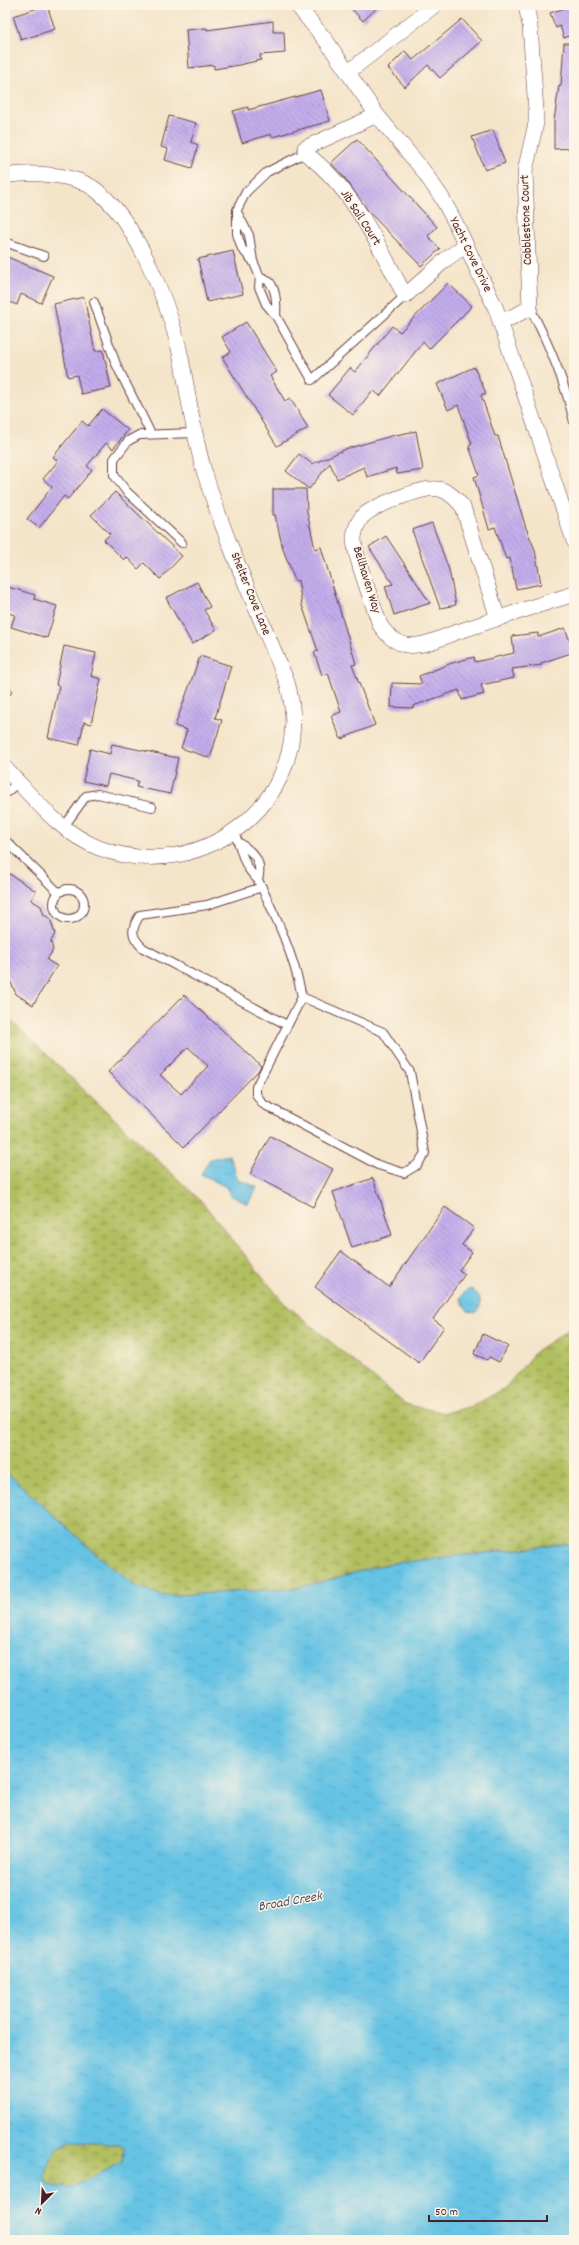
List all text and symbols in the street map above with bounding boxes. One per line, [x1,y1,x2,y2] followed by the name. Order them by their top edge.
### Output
[516,174,538,266] street label: Cobblestone Court
[335,186,385,250] street label: Jib Sail Court
[444,214,496,296] street label: Yacht Cove Drive
[347,544,385,617] street label: Bellhaven Way
[225,550,275,639] street label: Shelter Cove Lane
[256,1886,325,1917] water label: Broad Creek
[22,2183,62,2223] north arrow
[429,2197,547,2223] scale bar
[32,2202,44,2219] text: N
[435,2204,458,2221] text: 50 m

